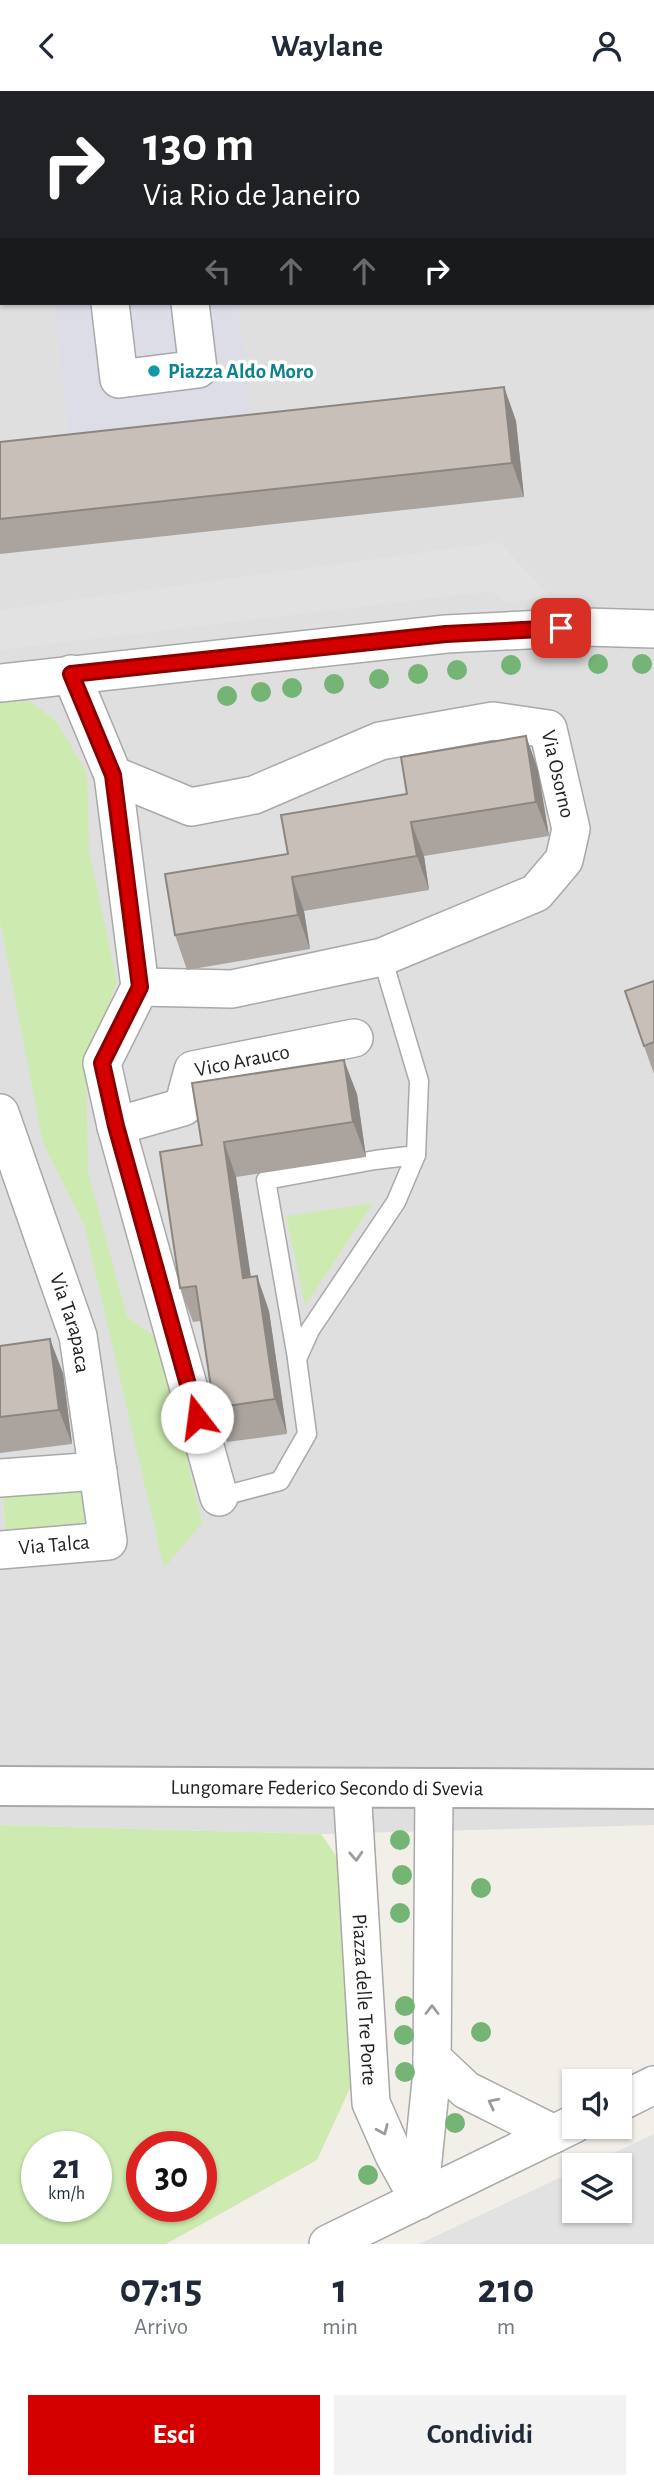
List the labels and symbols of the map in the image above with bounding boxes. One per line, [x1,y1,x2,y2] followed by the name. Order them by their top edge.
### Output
[168,361,314,382] place label: Piazza Aldo Moro
[146,363,162,379] marker: Piazza Aldo Moro
[531,598,591,658] pin
[538,728,579,820] street label: Via Osorno
[193,1041,291,1080] street label: Vico Arauco
[46,1271,94,1375] street label: Via Tarapaca
[160,1380,234,1454] position arrow
[17,1531,91,1559] street label: Via Talca
[171,1776,484,1799] street label: Lungomare Federico Secondo di Svevia
[349,1851,364,1862] one-way arrow
[349,1913,380,2086] street label: Piazza delle Tre Porte
[424,2004,440,2015] one-way arrow
[488,2098,500,2112] one-way arrow
[375,2123,389,2135] one-way arrow
[126,2131,217,2222] speed limit sign: 30

